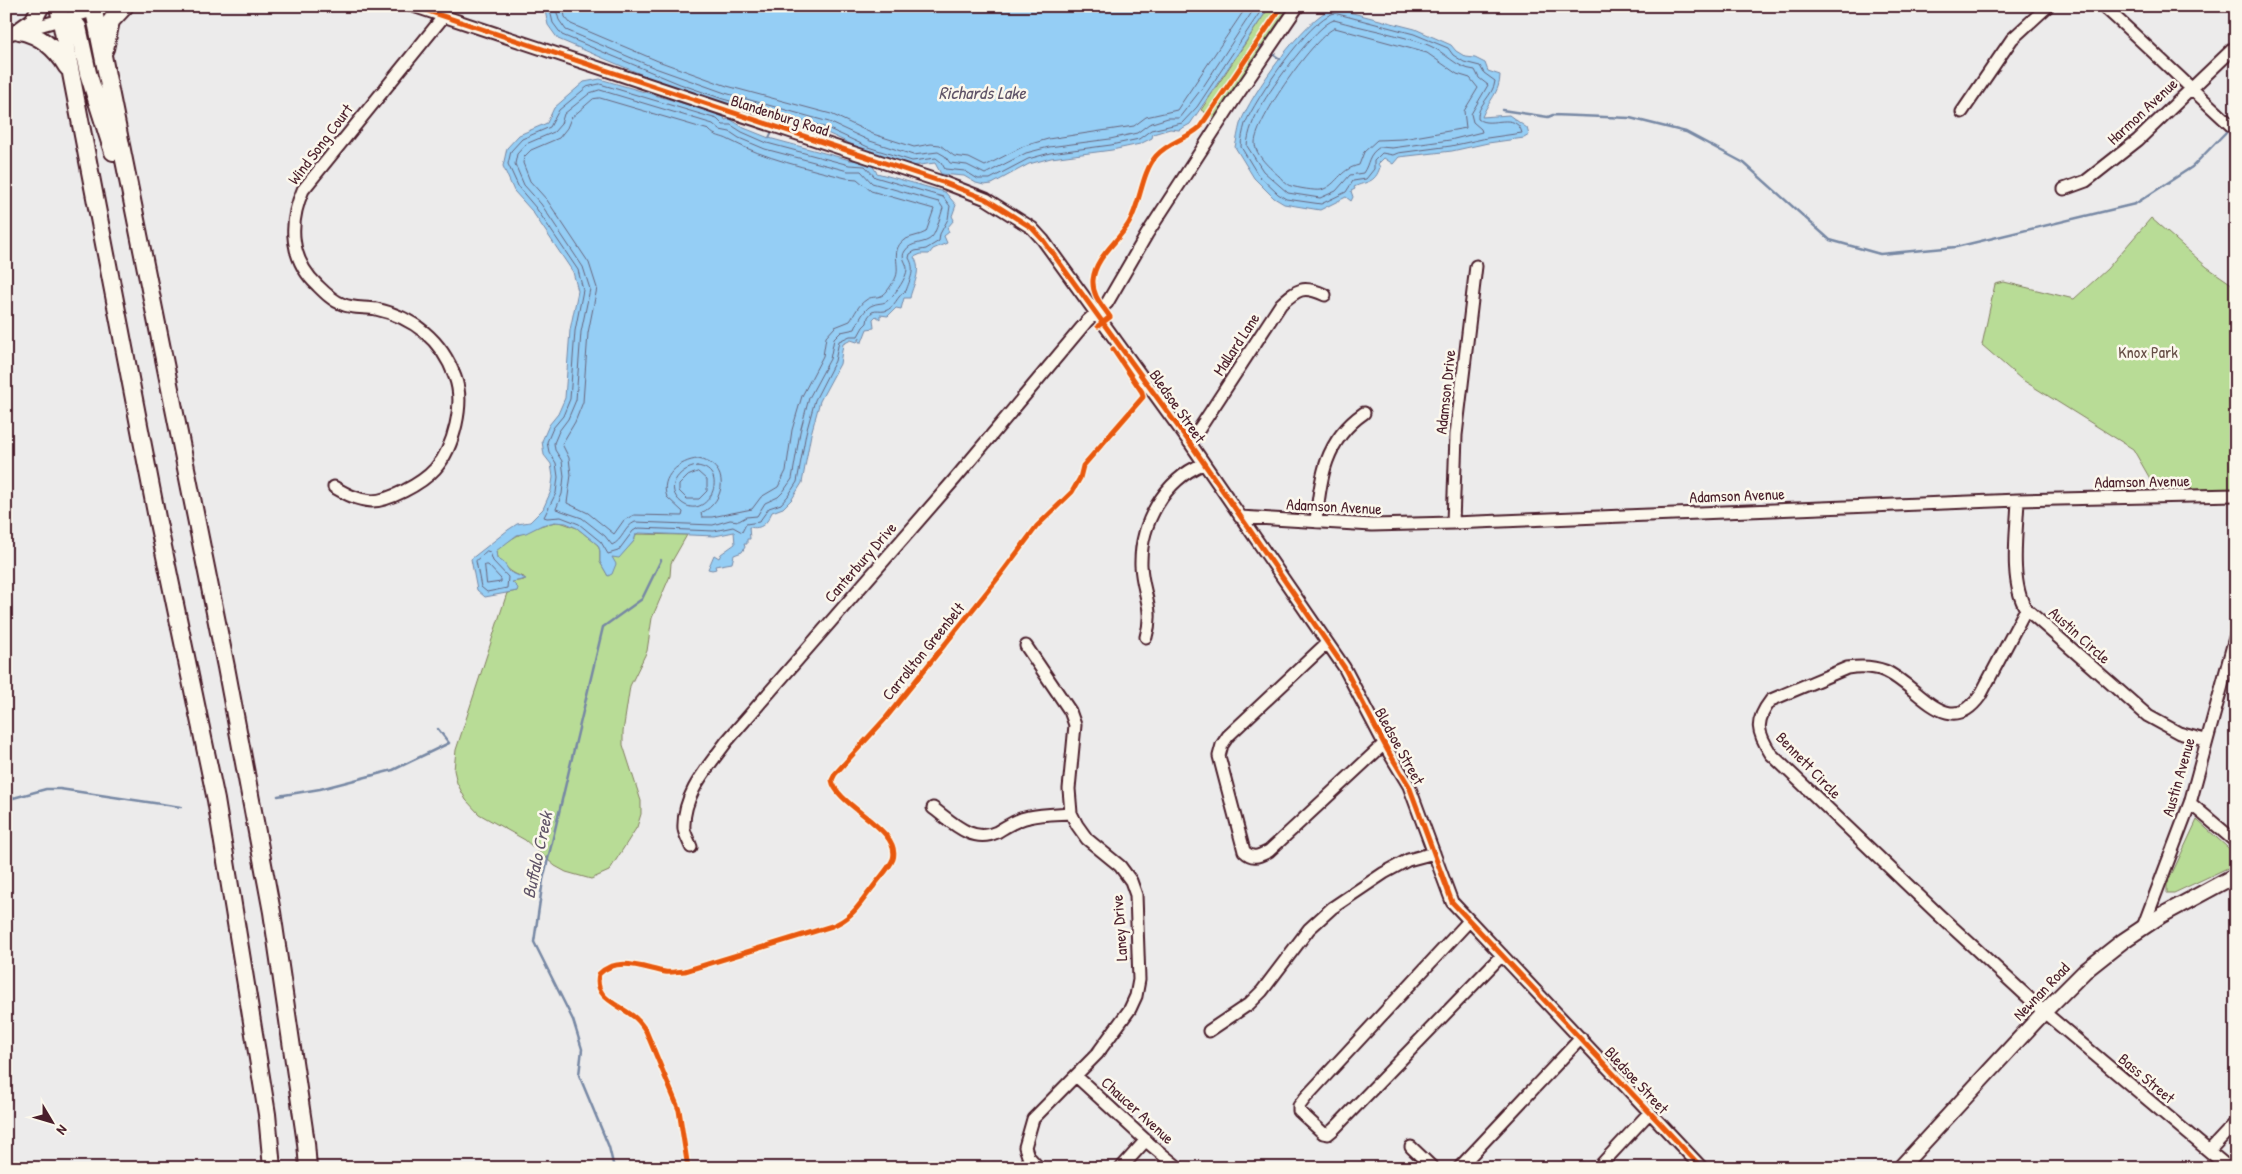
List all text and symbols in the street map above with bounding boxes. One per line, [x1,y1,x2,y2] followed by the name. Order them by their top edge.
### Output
[2102,72,2182,149] street label: Harmon Avenue
[938,80,1026,105] water label: Richards Lake
[728,89,832,141] street label: Blandenburg Road
[282,99,358,189] street label: Wind Song Court
[1207,308,1265,380] street label: Mallard Lane
[2118,341,2178,363] park label: Knox Park
[1430,348,1460,435] street label: Adamson Drive
[1145,365,1212,447] street label: Bledsoe Street
[2094,469,2190,493] street label: Adamson Avenue
[1689,482,1786,508] street label: Adamson Avenue
[1286,493,1383,520] street label: Adamson Avenue
[819,517,902,607] street label: Canterbury Drive
[877,597,970,705] street label: Carrollton Greenbelt
[2045,601,2116,669] street label: Austin Circle
[1370,704,1430,789] street label: Bledsoe Street
[1771,727,1847,804] street label: Bennett Circle
[2156,734,2200,819] street label: Austin Avenue
[516,808,559,900] water label: Buffalo Creek
[1106,893,1132,962] street label: Laney Drive
[2008,957,2074,1025] street label: Newnan Road
[1600,1041,1674,1119] street label: Bledsoe Street
[2114,1048,2180,1108] street label: Bass Street
[1097,1071,1180,1149] street label: Chaucer Avenue
[28,1096,78,1146] north arrow
[53,1122,72,1140] text: N

